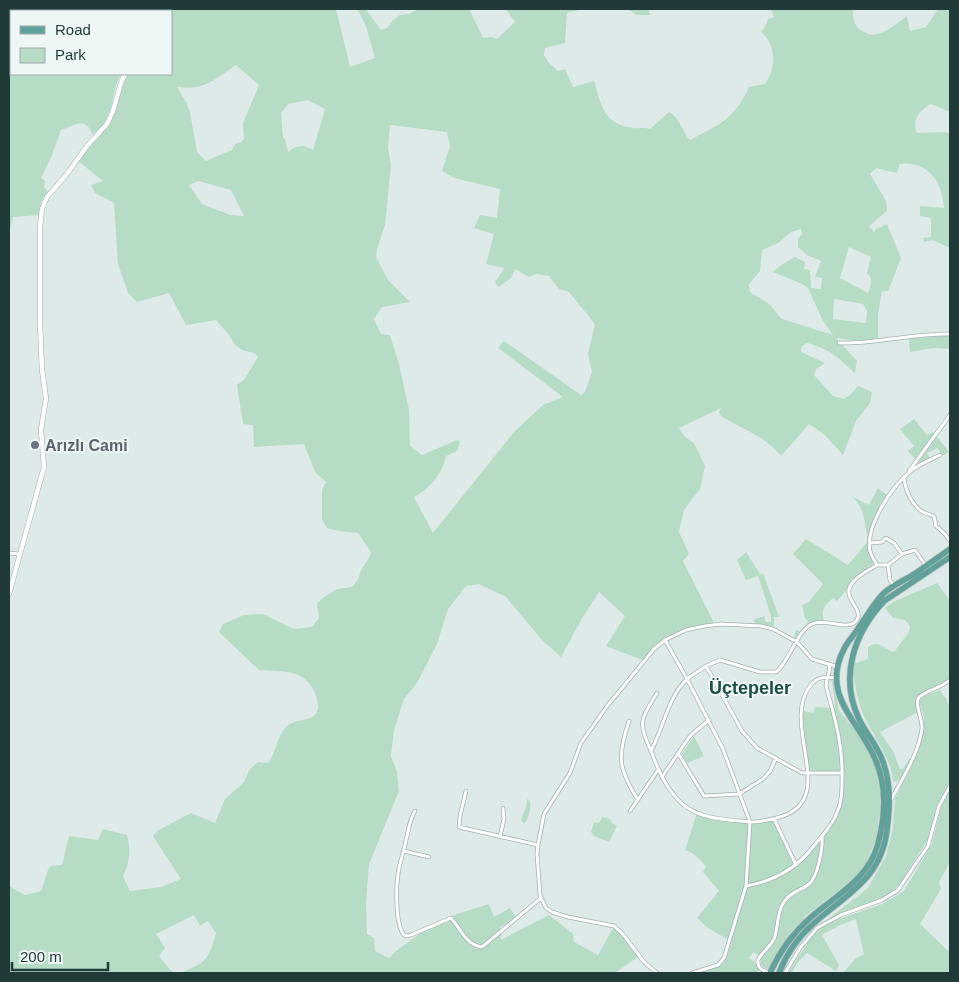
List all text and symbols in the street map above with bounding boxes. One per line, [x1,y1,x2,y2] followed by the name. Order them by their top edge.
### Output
[10,10,172,75] legend
[55,21,91,38] text: Road
[55,46,86,63] text: Park
[45,437,128,454] place label: Arızlı Cami
[29,439,41,451] marker: Arızlı Cami
[709,678,791,698] district label: Üçtepeler
[12,940,109,972] scale bar
[20,948,62,965] text: 200 m

